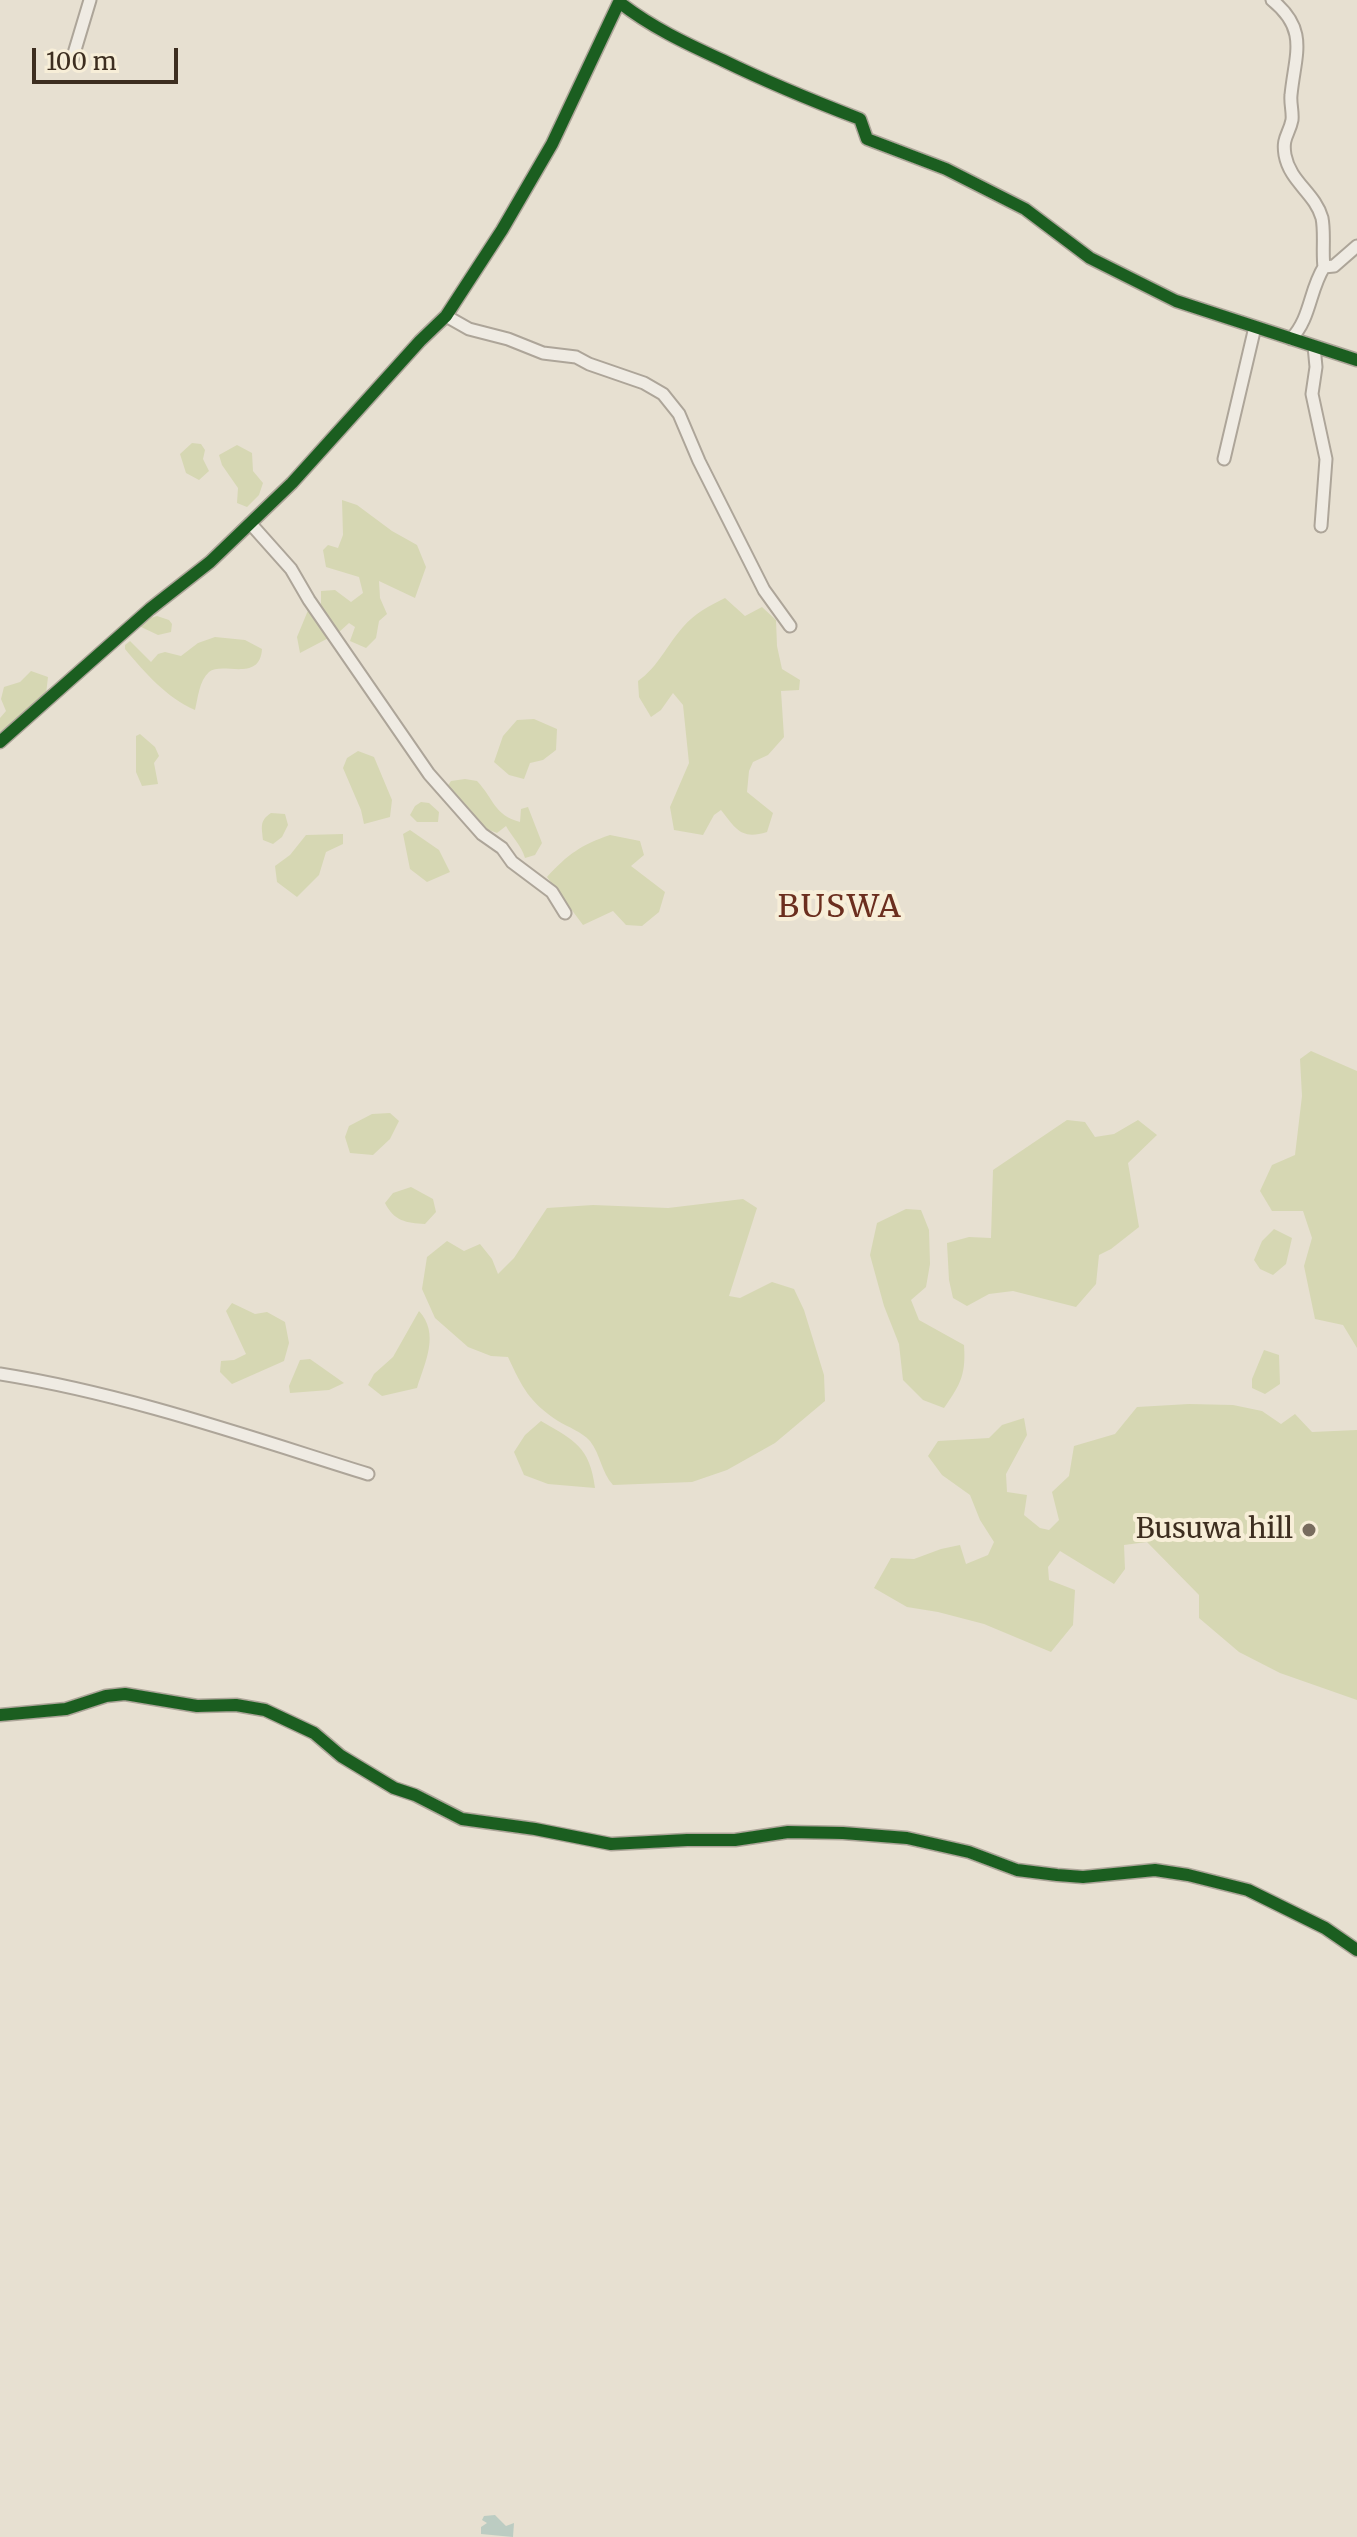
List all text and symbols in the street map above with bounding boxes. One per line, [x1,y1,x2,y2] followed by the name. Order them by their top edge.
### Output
[36,32,182,82] scale bar
[46,46,116,77] text: 100 m
[777,889,903,927] district label: BUSWA
[1136,1513,1293,1547] place label: Busuwa hill
[1300,1521,1318,1539] marker: Busuwa hill

